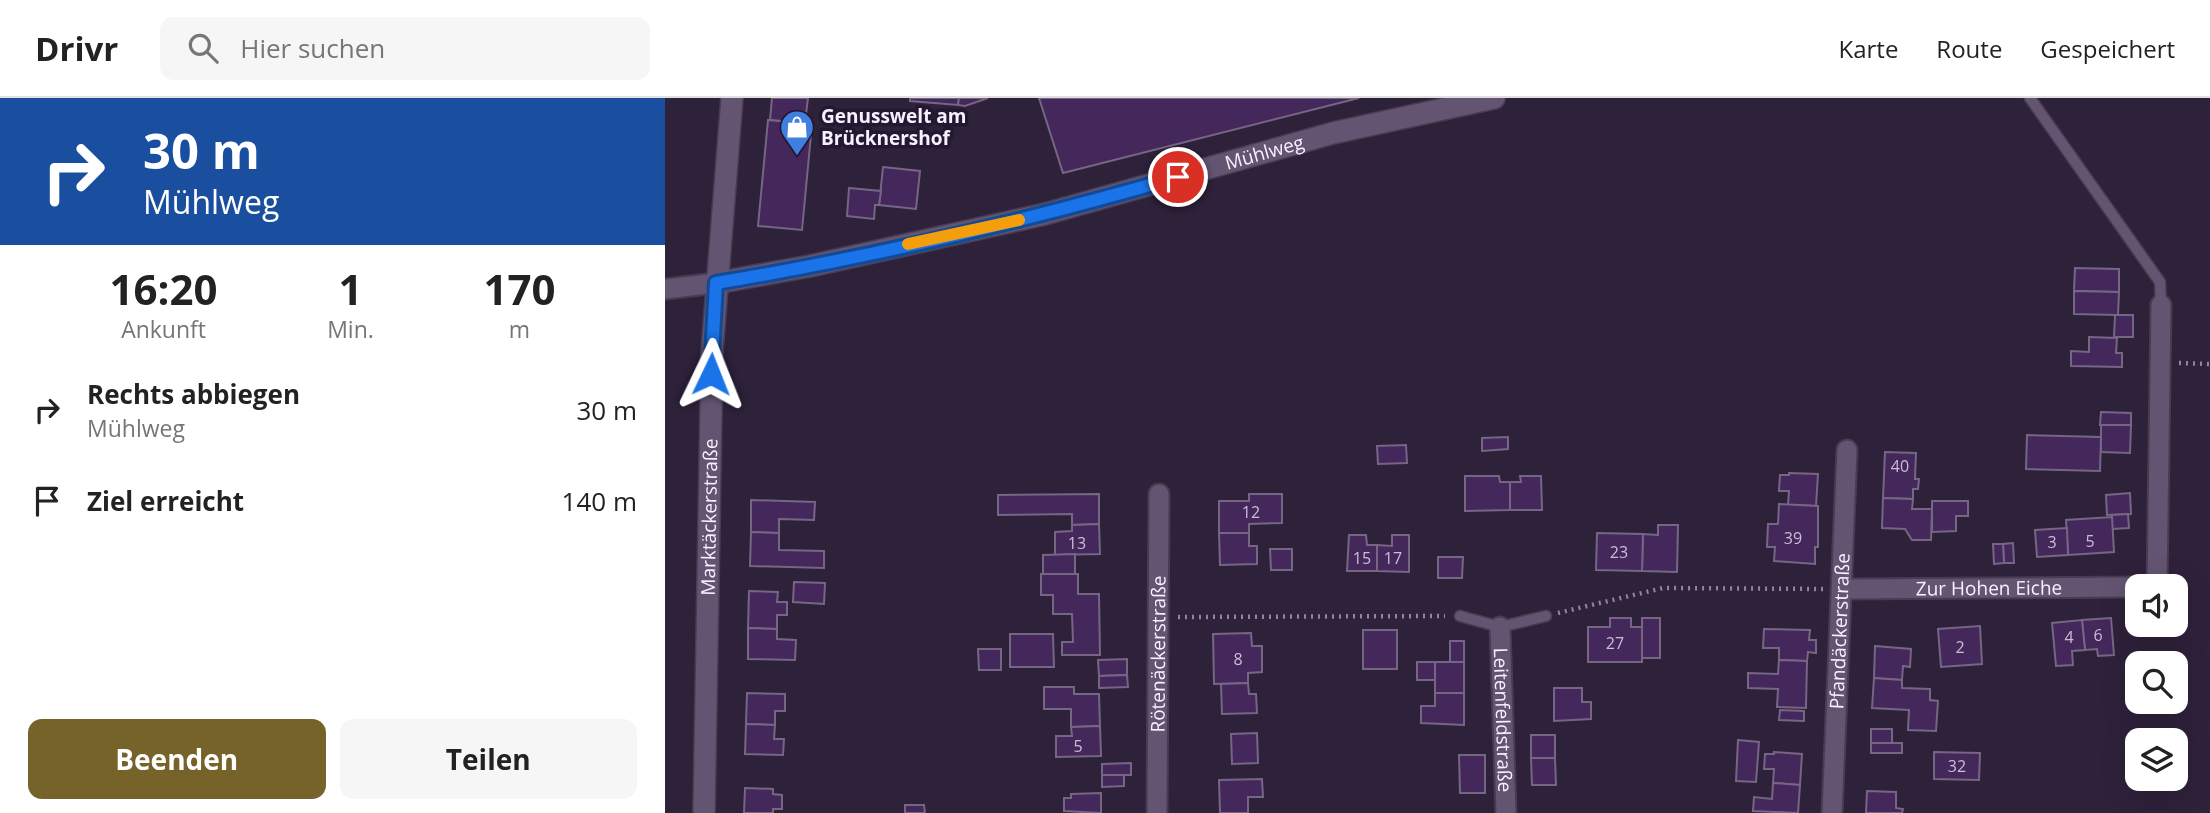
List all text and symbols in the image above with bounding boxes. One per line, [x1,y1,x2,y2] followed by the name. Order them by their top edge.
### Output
[160,17,650,80] search box
[35,26,118,71] text: Drivr
[184,29,222,67] icon: search
[240,30,385,66] text: Hier suchen
[1838,32,1898,65] text: Karte
[1936,32,2002,65] text: Route
[2040,32,2175,65] text: Gespeichert
[821,103,966,151] place label: Genusswelt am Brücknershof
[778,108,816,157] shop icon: Genusswelt am Brücknershof
[143,117,260,183] text: 30 m
[28,126,119,217] icon: right
[1222,129,1307,176] street label: Mühlweg
[1148,147,1208,207] pin
[1159,158,1197,196] icon: arrive
[143,180,279,223] text: Mühlweg
[110,260,218,317] text: 16:20
[338,260,363,317] text: 1
[483,260,555,317] text: 170
[121,313,206,345] text: Ankunft
[327,313,374,345] text: Min.
[509,313,530,345] text: m
[674,337,748,411] position arrow
[87,376,300,412] text: Rechts abbiegen
[28,391,66,429] icon: right
[576,392,637,428] text: 30 m
[87,412,185,444] text: Mühlweg
[695,438,723,596] street label: Marktäckerstraße
[1891,455,1909,477] house number: 40
[28,482,66,520] icon: arrive
[87,483,244,519] text: Ziel erreicht
[562,483,637,519] text: 140 m
[1242,501,1260,523] house number: 12
[1784,527,1802,549] house number: 39
[2085,530,2095,552] house number: 5
[2047,531,2057,553] house number: 3
[1068,532,1086,554] house number: 13
[1610,541,1628,563] house number: 23
[1353,547,1371,569] house number: 15
[1384,547,1402,569] house number: 17
[1823,552,1856,710] street label: Pfandäckerstraße
[2125,574,2188,791] map controls
[2125,574,2188,637] button: sound
[1145,575,1171,733] street label: Rötenäckerstraße
[1916,575,2062,601] street label: Zur Hohen Eiche
[2093,624,2103,646] house number: 6
[2064,626,2074,648] house number: 4
[1606,632,1624,654] house number: 27
[1955,636,1965,658] house number: 2
[1488,647,1518,793] street label: Leitenfeldstraße
[1233,648,1243,670] house number: 8
[2125,651,2188,714] button: search
[28,719,326,799] button: Beenden
[340,719,637,799] button: Teilen
[2125,728,2188,791] button: layers
[1073,735,1083,757] house number: 5
[1948,755,1966,777] house number: 32

